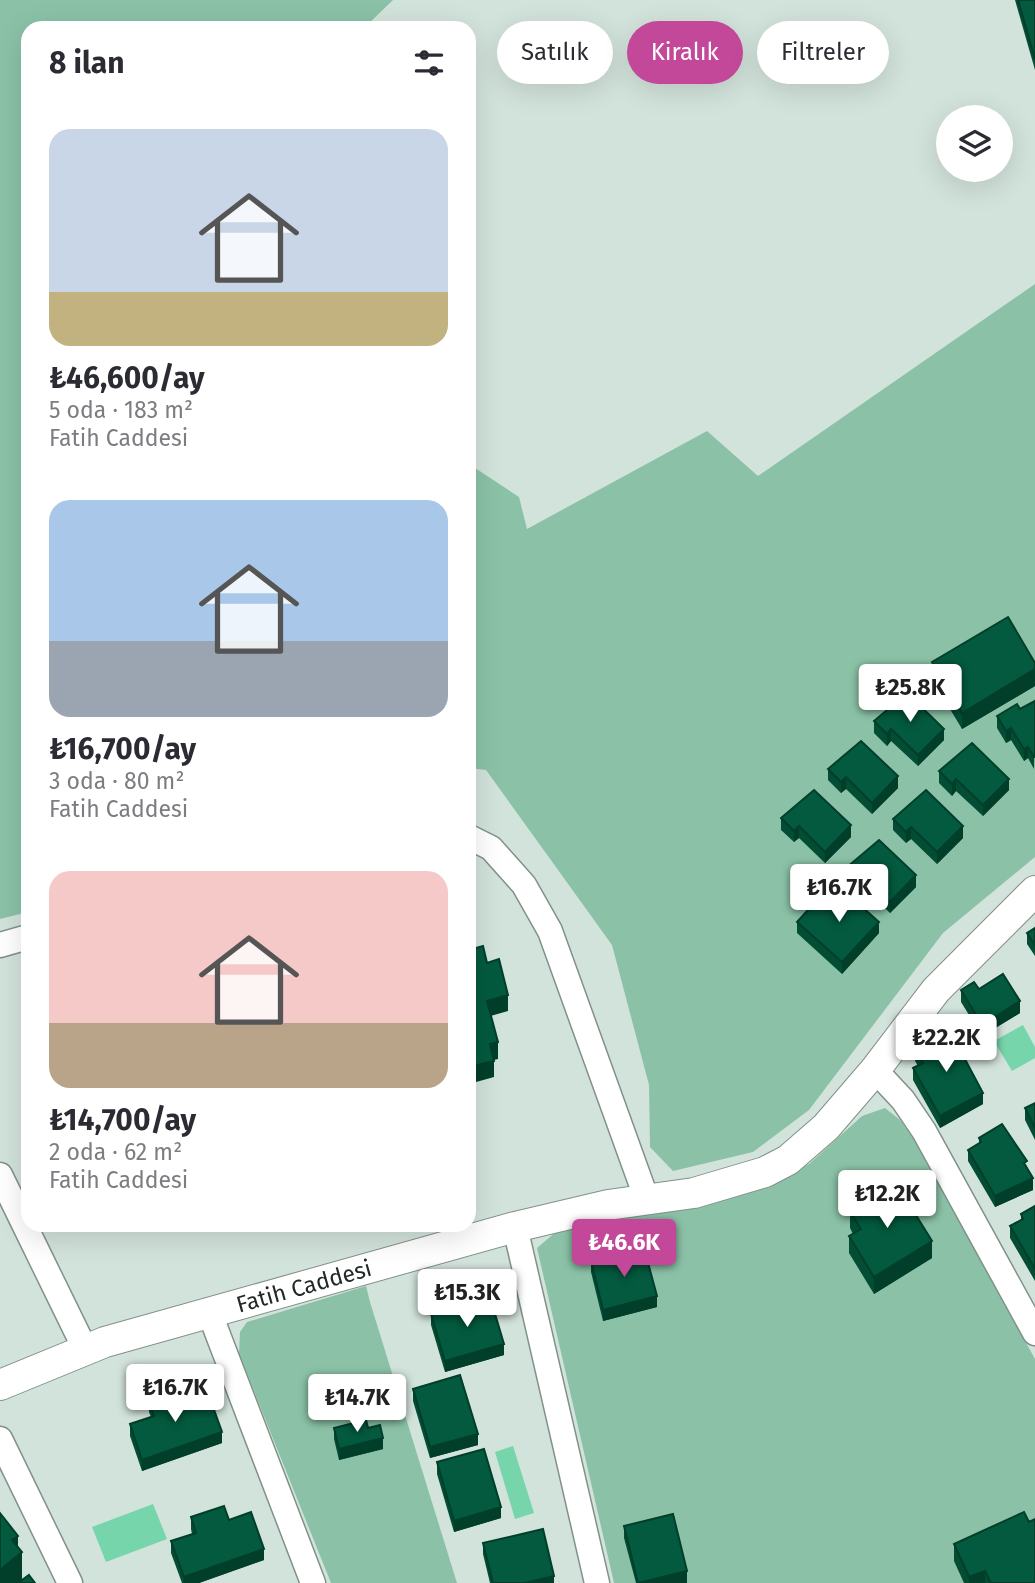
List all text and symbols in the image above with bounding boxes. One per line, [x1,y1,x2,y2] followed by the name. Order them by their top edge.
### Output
[497,21,613,84] chip: Satılık
[627,21,743,84] chip: Kiralık
[757,21,889,84] chip: Filtreler
[410,44,448,82] icon: filters
[49,45,125,81] text: 8 ilan
[936,105,1013,182] map controls
[936,105,1013,182] button: layers
[186,175,312,301] icon: home
[49,360,204,396] text: ₺46,600/ay
[49,396,193,424] text: 5 oda · 183 m²
[49,424,188,452] text: Fatih Caddesi
[186,546,312,672] icon: home
[853,664,967,724] pin: ₺25.8K
[875,673,945,701] text: ₺25.8K
[49,731,196,767] text: ₺16,700/ay
[49,767,184,795] text: 3 oda · 80 m²
[49,795,188,823] text: Fatih Caddesi
[782,864,896,924] pin: ₺16.7K
[806,873,872,901] text: ₺16.7K
[186,917,312,1043] icon: home
[889,1014,1003,1074] pin: ₺22.2K
[912,1023,980,1051] text: ₺22.2K
[49,1102,196,1138] text: ₺14,700/ay
[49,1138,182,1166] text: 2 oda · 62 m²
[49,1166,188,1194] text: Fatih Caddesi
[830,1170,944,1230] pin: ₺12.2K
[854,1179,920,1207] text: ₺12.2K
[567,1220,681,1279] pin: ₺46.6K
[588,1228,660,1256] text: ₺46.6K
[233,1254,375,1319] street label: Fatih Caddesi
[410,1270,524,1329] pin: ₺15.3K
[434,1278,500,1306] text: ₺15.3K
[118,1364,232,1424] pin: ₺16.7K
[142,1373,208,1401] text: ₺16.7K
[300,1374,414,1434] pin: ₺14.7K
[324,1383,390,1411] text: ₺14.7K

